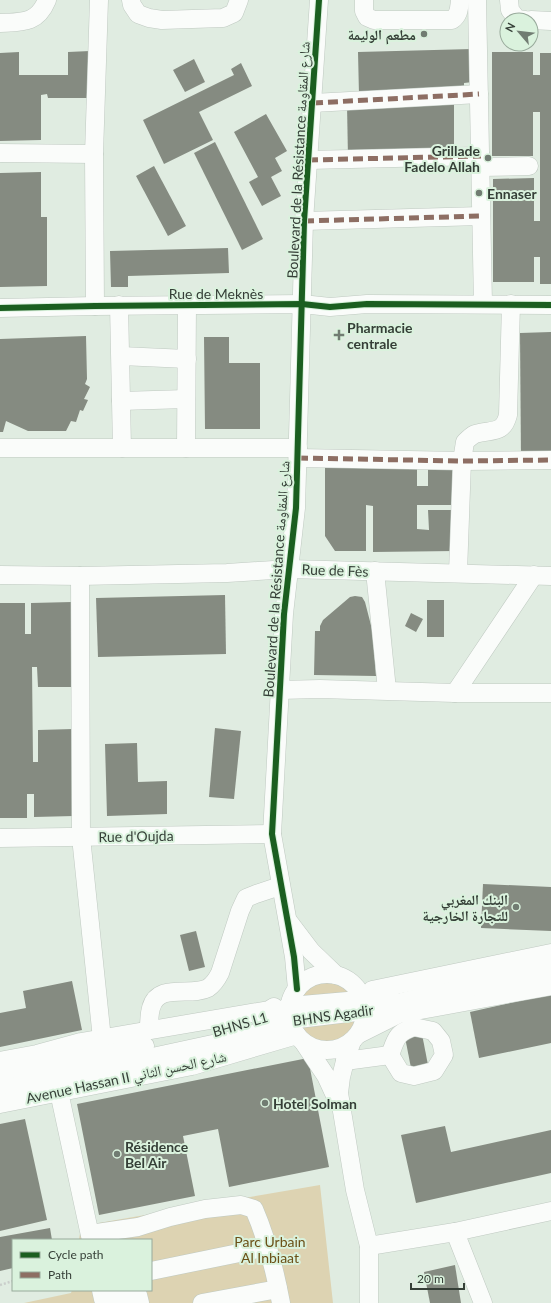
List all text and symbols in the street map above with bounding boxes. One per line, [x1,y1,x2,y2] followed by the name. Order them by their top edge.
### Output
[499,12,539,52] north arrow
[502,20,517,34] text: N
[348,26,416,45] place label: مطعم الوليمة
[419,29,429,39] marker: مطعم الوليمة
[283,41,315,279] street label: Boulevard de la Résistance شارع المقاومة
[404,142,481,175] place label: Grillade Fadelo Allah
[483,153,493,163] marker: Grillade Fadelo Allah
[487,185,537,202] place label: Ennaser
[474,188,484,198] marker: Ennaser
[169,285,263,302] street label: Rue de Meknès
[347,319,413,352] place label: Pharmacie centrale
[334,330,344,340] marker: Pharmacie centrale
[259,460,295,698] street label: Boulevard de la Résistance شارع المقاومة
[301,560,369,580] street label: Rue de Fès
[98,827,174,845] street label: Rue d'Oujda
[422,891,508,924] place label: البنك المغربي للتجارة الخارجية
[511,902,521,912] marker: البنك المغربي للتجارة الخارجية
[292,1001,374,1029] street label: BHNS Agadir
[210,1008,270,1040] street label: BHNS L1
[24,1047,229,1110] street label: Avenue Hassan II شارع الحسن الثاني
[273,1095,357,1112] place label: Hotel Solman
[260,1098,270,1108] marker: Hotel Solman
[125,1138,189,1171] place label: Résidence Bel Air
[112,1149,122,1159] marker: Résidence Bel Air
[234,1233,306,1266] park label: Parc Urbain Al Inbiaat
[12,1239,152,1291] legend
[48,1247,103,1262] text: Cycle path
[411,1265,464,1291] scale bar
[48,1267,72,1282] text: Path
[417,1271,444,1286] text: 20 m

